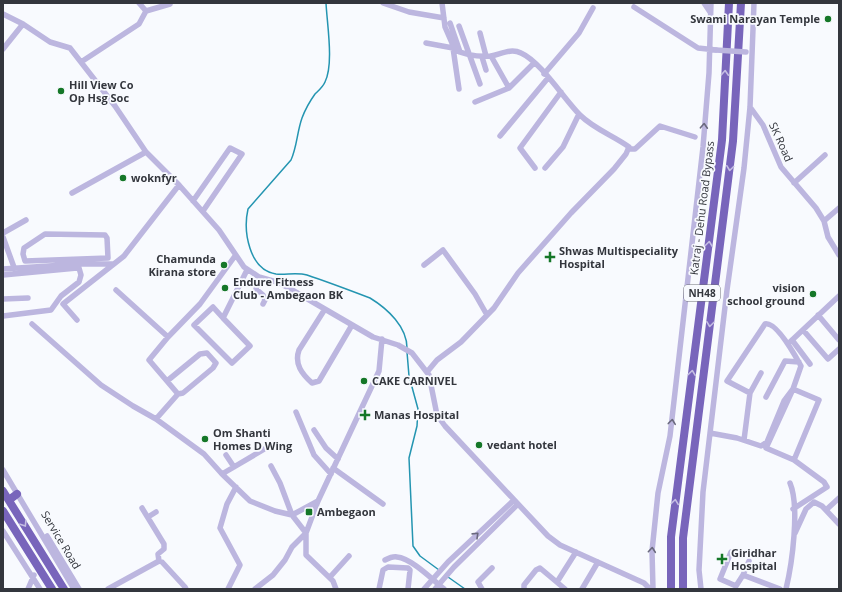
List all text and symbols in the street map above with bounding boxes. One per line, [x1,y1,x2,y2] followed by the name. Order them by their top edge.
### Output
[690,11,820,26] place label: Swami Narayan Temple
[823,14,833,24] marker: Swami Narayan Temple
[721,70,730,76] one-way arrow
[69,77,134,105] place label: Hill View Co Op Hsg Soc
[56,86,66,96] marker: Hill View Co Op Hsg Soc
[766,120,797,164] street label: SK Road
[699,123,708,129] one-way arrow
[686,140,717,276] street label: Katraj - Dehu Road Bypass
[726,165,735,171] one-way arrow
[131,170,177,185] place label: woknfyr
[118,173,128,183] marker: woknfyr
[704,241,713,247] one-way arrow
[559,243,679,271] place label: Shwas Multispeciality Hospital
[148,251,216,279] place label: Chamunda Kirana store
[544,251,556,263] marker: Shwas Multispeciality Hospital
[219,260,229,270] marker: Chamunda Kirana store
[233,274,344,302] place label: Endure Fitness Club - Ambegaon BK
[727,280,805,308] place label: vision school ground
[220,283,230,293] marker: Endure Fitness Club - Ambegaon BK
[684,285,720,301] road number: NH48
[808,289,818,299] marker: vision school ground
[706,321,715,327] one-way arrow
[687,370,696,376] one-way arrow
[372,373,457,388] place label: CAKE CARNIVEL
[359,376,369,386] marker: CAKE CARNIVEL
[374,407,459,422] place label: Manas Hospital
[359,409,371,421] marker: Manas Hospital
[667,419,676,425] one-way arrow
[213,425,293,453] place label: Om Shanti Homes D Wing
[200,434,210,444] marker: Om Shanti Homes D Wing
[487,437,557,452] place label: vedant hotel
[474,440,484,450] marker: vedant hotel
[671,499,680,505] one-way arrow
[317,504,376,519] place label: Ambegaon
[304,507,314,517] marker: Ambegaon
[38,508,85,572] street label: Service Road
[19,520,26,527] one-way arrow
[471,532,479,540] one-way arrow
[731,545,777,573] place label: Giridhar Hospital
[648,547,657,553] one-way arrow
[716,553,728,565] marker: Giridhar Hospital

